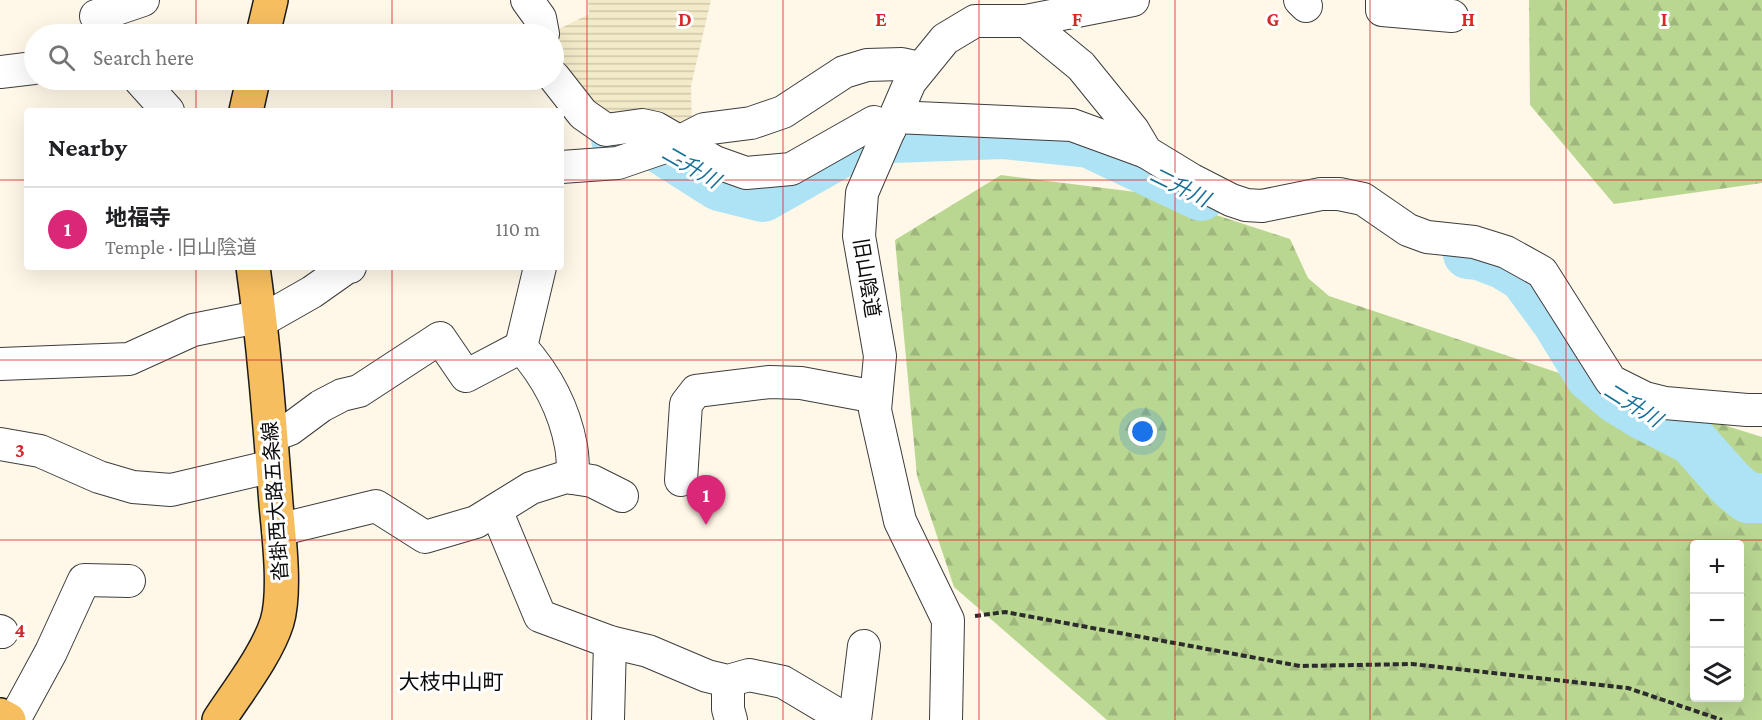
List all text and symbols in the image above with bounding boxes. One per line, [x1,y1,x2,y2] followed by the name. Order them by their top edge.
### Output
[678,8,692,30] text: D
[875,8,887,30] text: E
[1072,8,1083,30] text: F
[1267,8,1280,30] text: G
[1461,8,1475,30] text: H
[1661,8,1668,30] text: I
[24,24,564,90] search box
[45,41,78,74] icon: search
[93,45,194,70] text: Search here
[48,133,127,162] text: Nearby
[658,141,726,194] water label: 二升川
[1146,162,1215,212] water label: 二升川
[105,205,171,230] text: 地福寺
[64,218,71,240] text: 1
[496,218,540,240] text: 110 m
[105,236,257,258] text: Temple · 旧山陰道
[850,237,884,319] street label: 旧山陰道
[1600,378,1668,433] water label: 二升川
[1128,417,1157,446] your location
[258,420,292,582] street label: 沓掛西大路五条線
[15,439,25,461] text: 3
[686,476,726,525] pin: 1
[1690,540,1744,702] map controls
[1690,540,1744,594] button: +
[1690,594,1744,648] button: −
[15,619,26,641] text: 4
[1690,648,1744,702] button: layers
[399,670,504,694] district label: 大枝中山町

